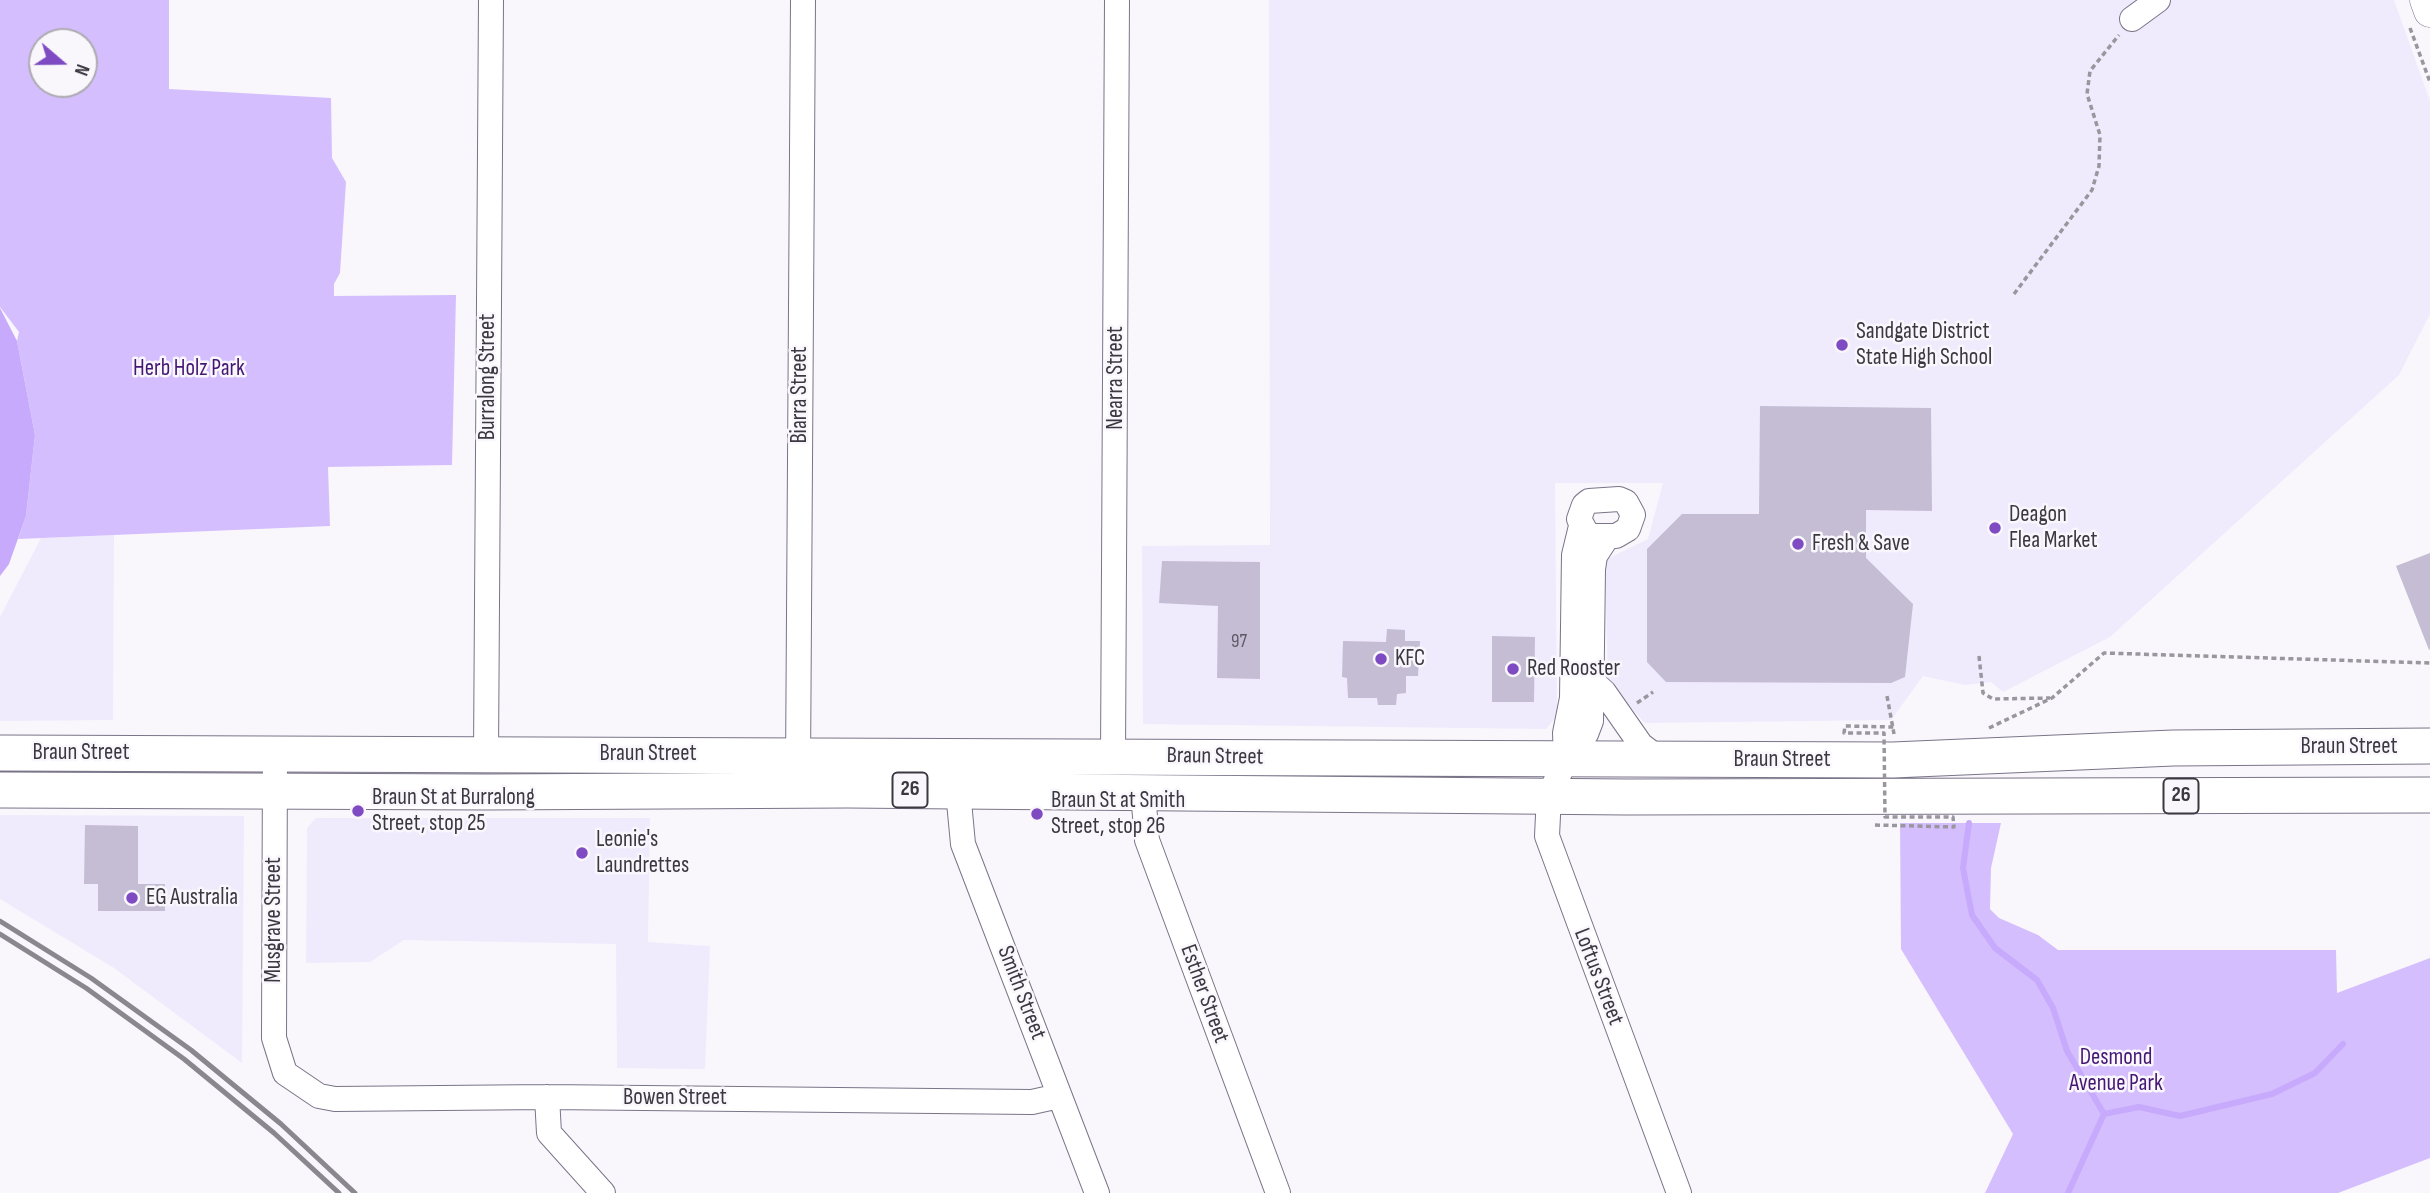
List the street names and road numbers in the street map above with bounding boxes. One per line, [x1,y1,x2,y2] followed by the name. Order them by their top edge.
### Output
[474,314,502,440] street label: Burralong Street
[1102,326,1130,430] street label: Nearra Street
[786,346,814,444] street label: Biarra Street
[2301,733,2397,761] street label: Braun Street
[33,739,129,767] street label: Braun Street
[600,740,696,768] street label: Braun Street
[1166,742,1264,772] street label: Braun Street
[1734,746,1830,774] street label: Braun Street
[892,772,928,808] road number: 26
[2164,778,2198,814] road number: 26
[260,857,288,983] street label: Musgrave Street
[1567,925,1629,1029] street label: Loftus Street
[1173,941,1235,1047] street label: Esther Street
[991,942,1051,1044] street label: Smith Street
[623,1084,727,1112] street label: Bowen Street

